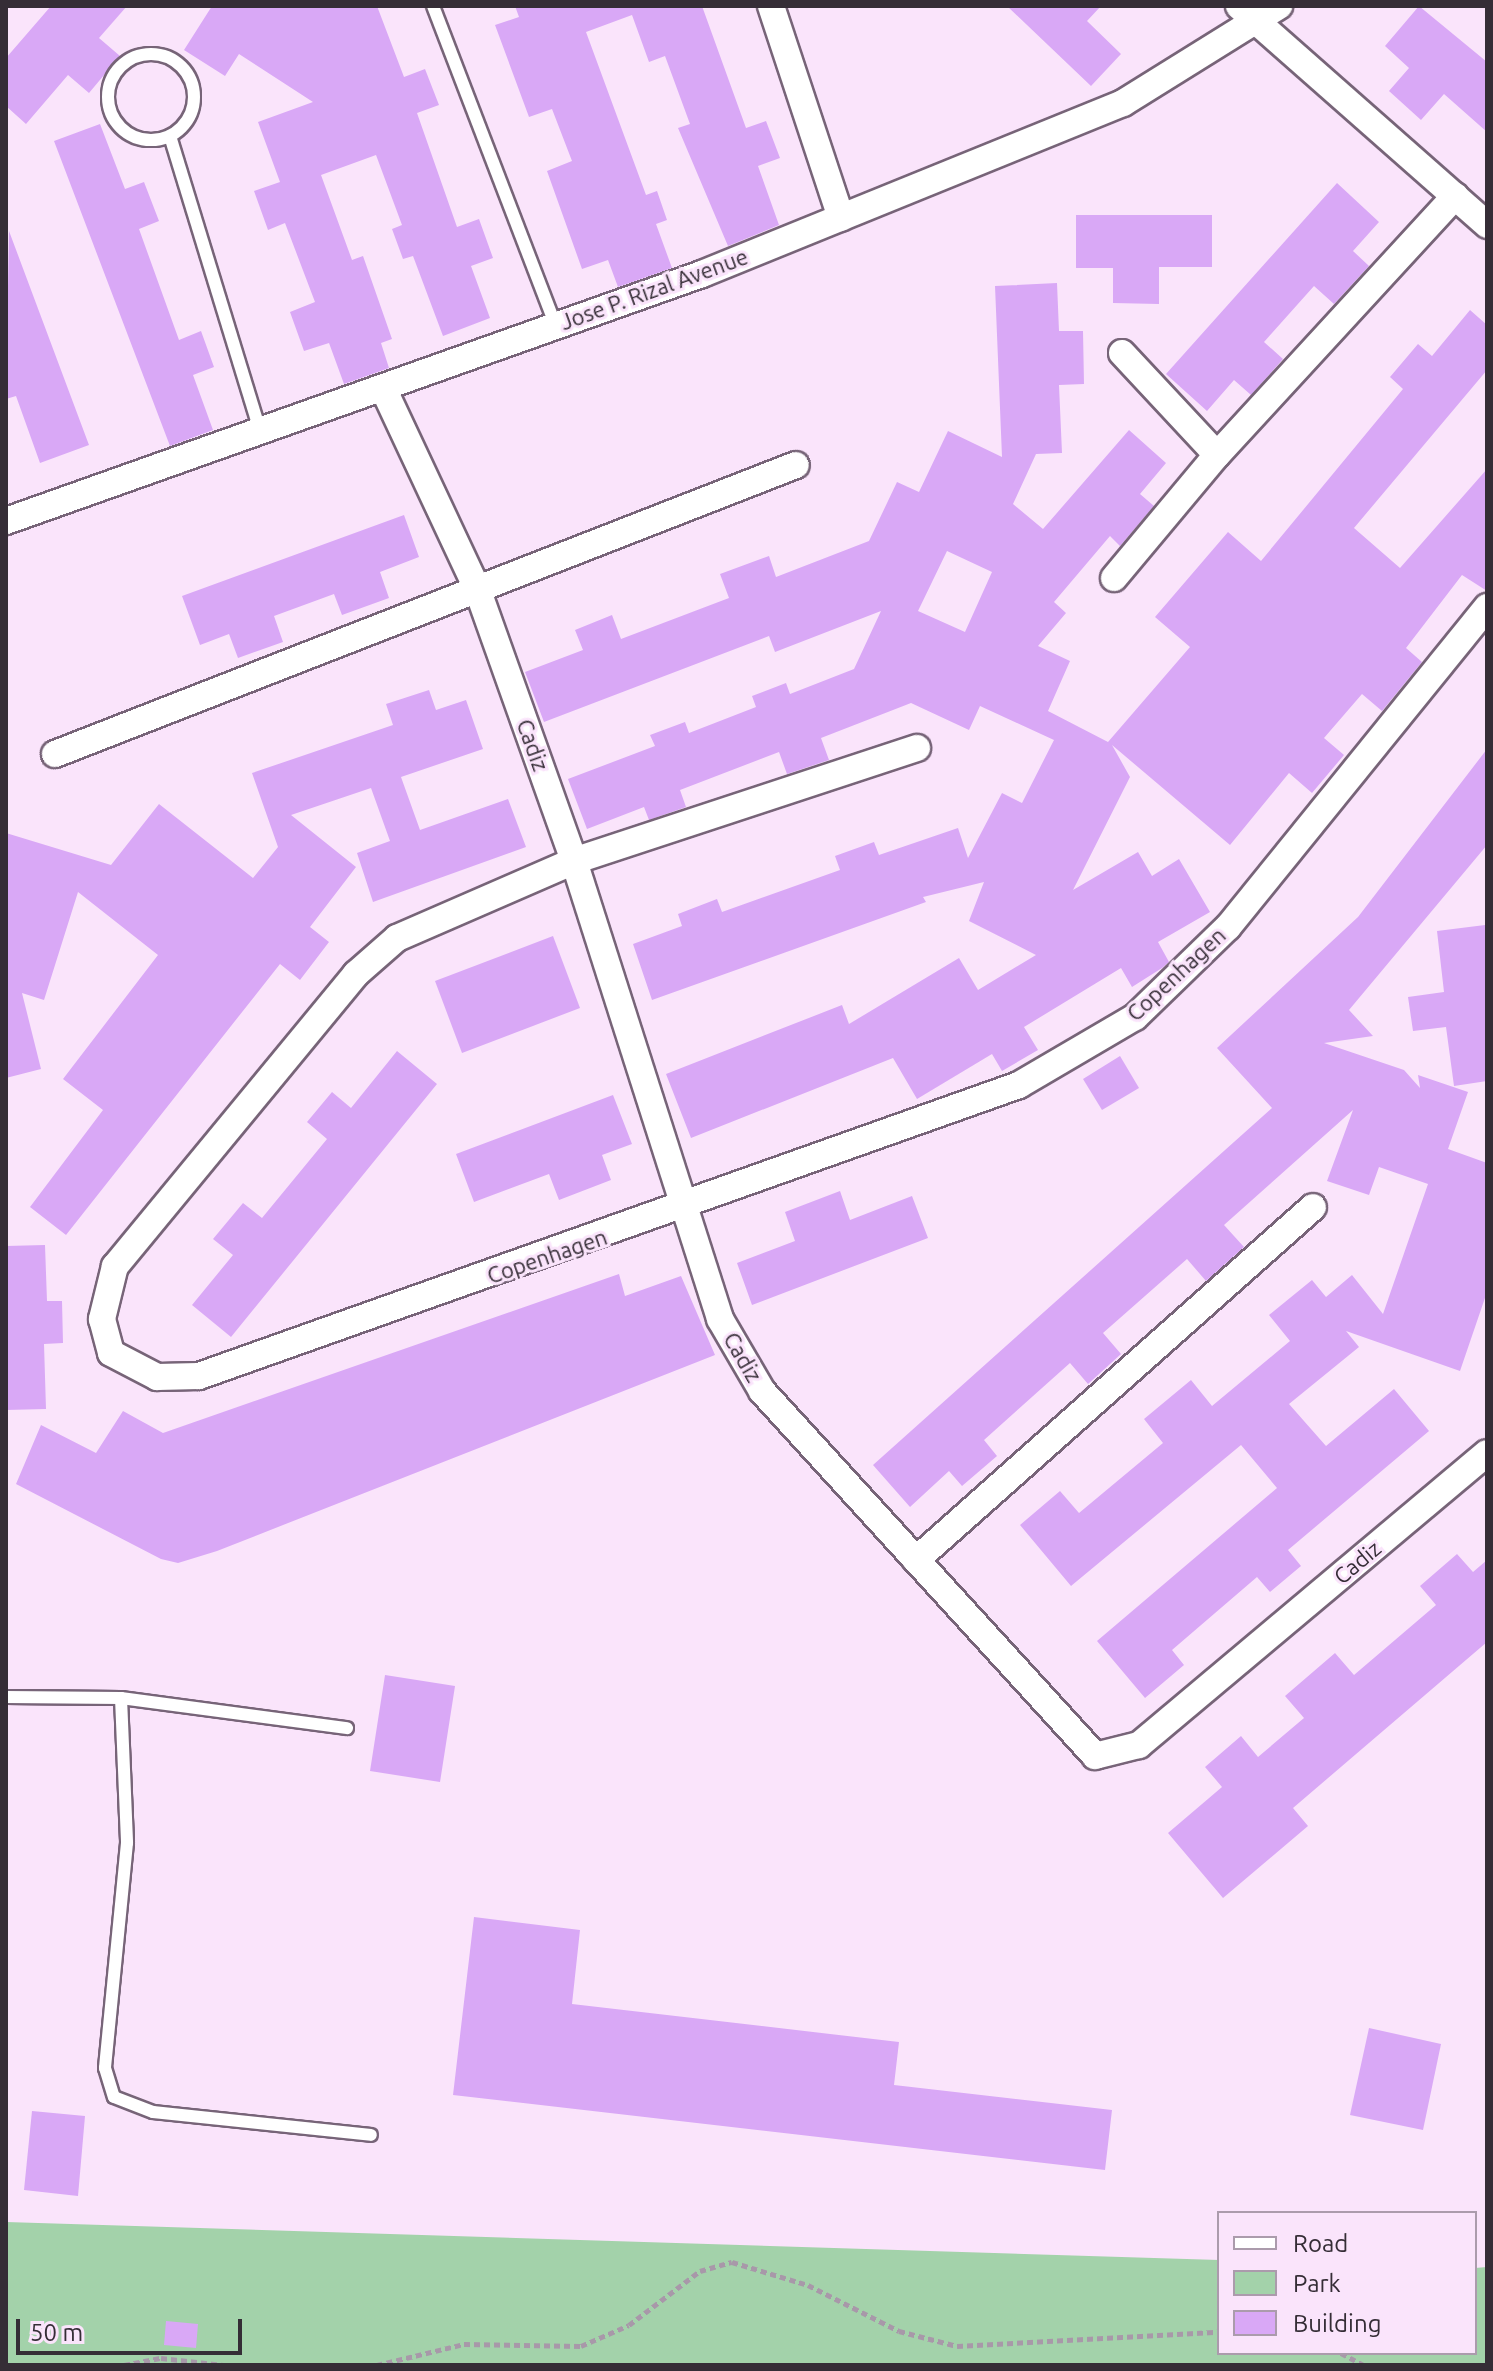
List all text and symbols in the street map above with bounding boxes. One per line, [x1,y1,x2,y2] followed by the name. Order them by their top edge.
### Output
[557,243,751,335] street label: Jose P. Rizal Avenue
[512,716,554,774] street label: Cadiz
[1121,922,1231,1026] street label: Copenhagen
[484,1223,610,1289] street label: Copenhagen
[718,1327,768,1387] street label: Cadiz
[1328,1535,1386,1589] street label: Cadiz
[1217,2211,1477,2355] legend
[1293,2230,1348,2257] text: Road
[1293,2270,1341,2297] text: Park
[20,2303,246,2353] scale bar
[1293,2310,1381,2337] text: Building
[30,2319,83,2346] text: 50 m

